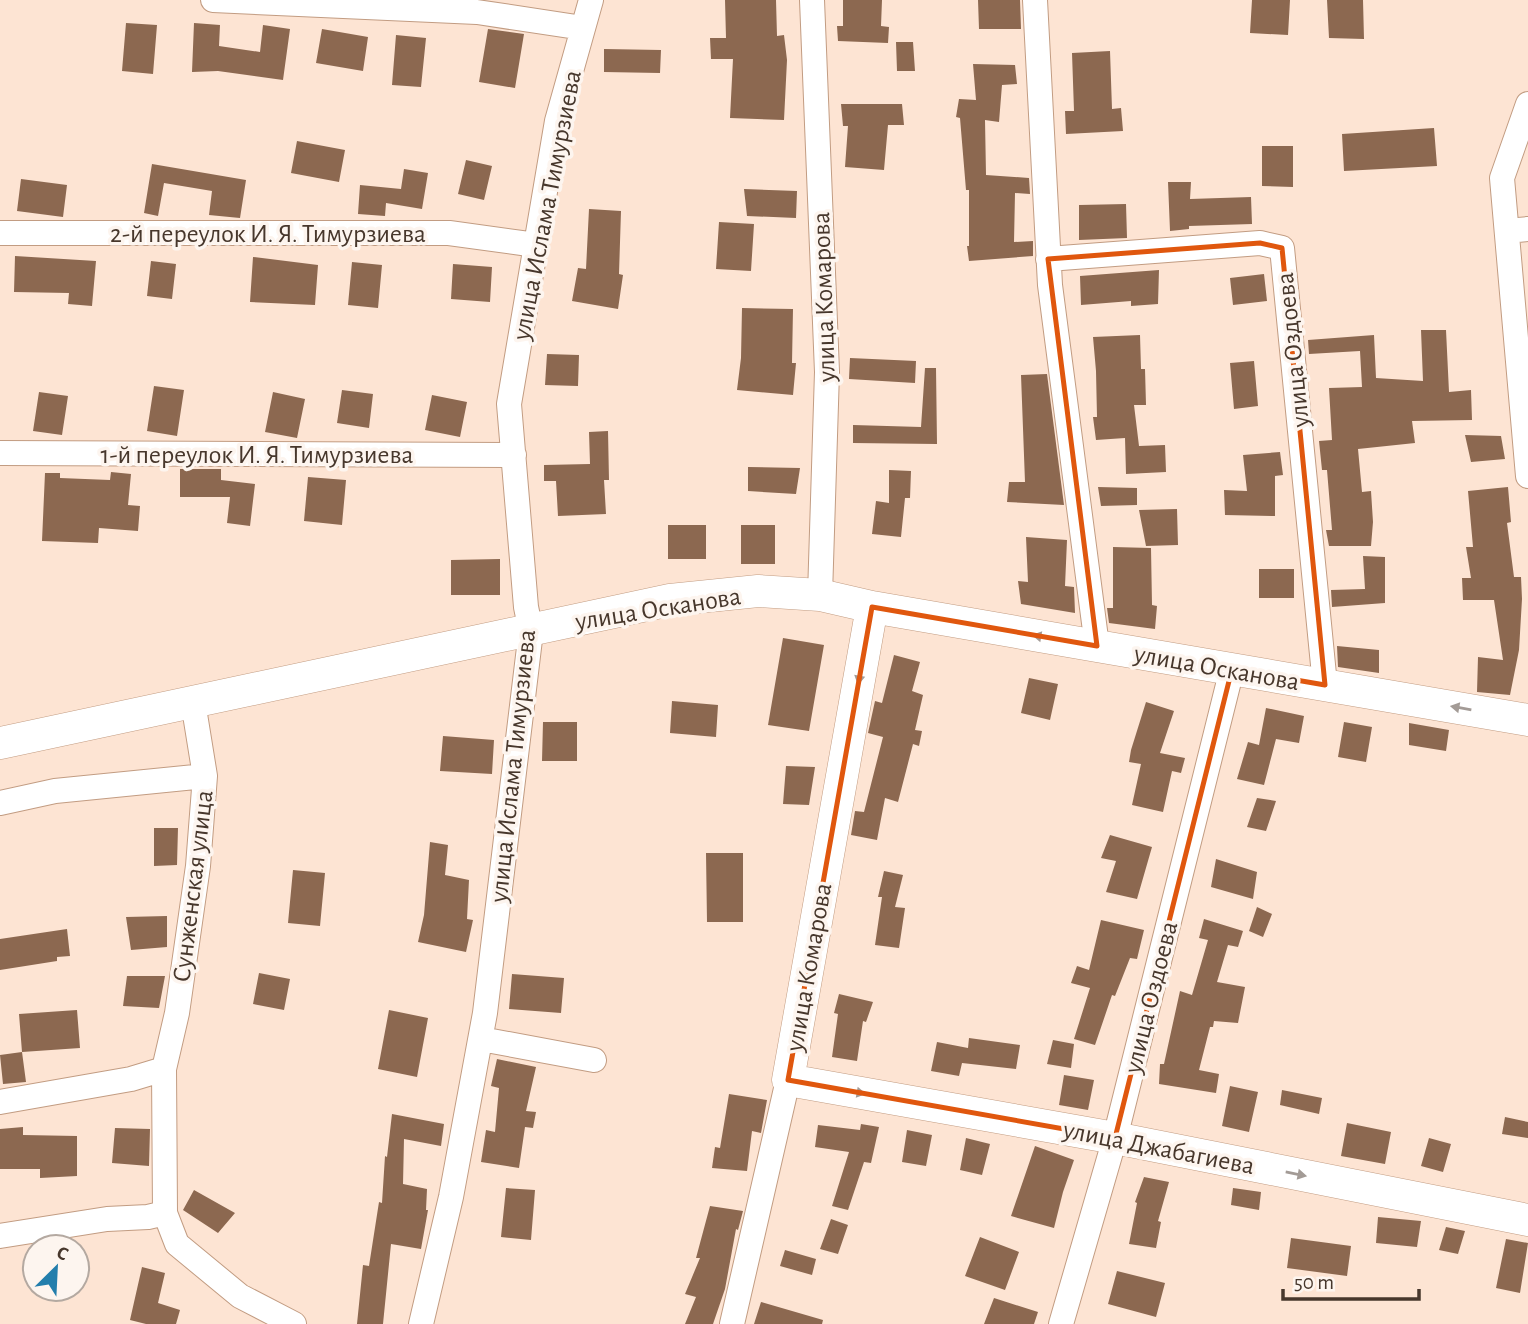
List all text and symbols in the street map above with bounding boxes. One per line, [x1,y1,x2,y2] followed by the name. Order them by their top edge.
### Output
[508,68,586,343] street label: улица Ислама Тимурзиева
[808,211,840,384] street label: улица Комарова
[110,221,426,247] street label: 2-й переулок И. Я. Тимурзиева
[1272,271,1314,430] street label: улица Оздоева
[101,442,414,468] street label: 1-й переулок И. Я. Тимурзиева
[573,583,743,635] street label: улица Осканова
[486,628,540,905] street label: улица Ислама Тимурзиева
[1032,631,1054,642] one-way arrow
[1131,640,1302,695] street label: улица Осканова
[854,663,865,685] one-way arrow
[1450,702,1472,713] one-way arrow
[168,789,218,984] street label: Сунженская улица
[781,881,837,1054] street label: улица Комарова
[1119,918,1182,1077] street label: улица Оздоева
[844,1087,866,1098] one-way arrow
[1060,1117,1257,1179] street label: улица Джабагиева
[1285,1168,1307,1179] one-way arrow
[21,1233,91,1303] north arrow
[54,1243,71,1265] text: С
[1283,1258,1420,1302] scale bar
[1294,1272,1334,1293] text: 50 m

